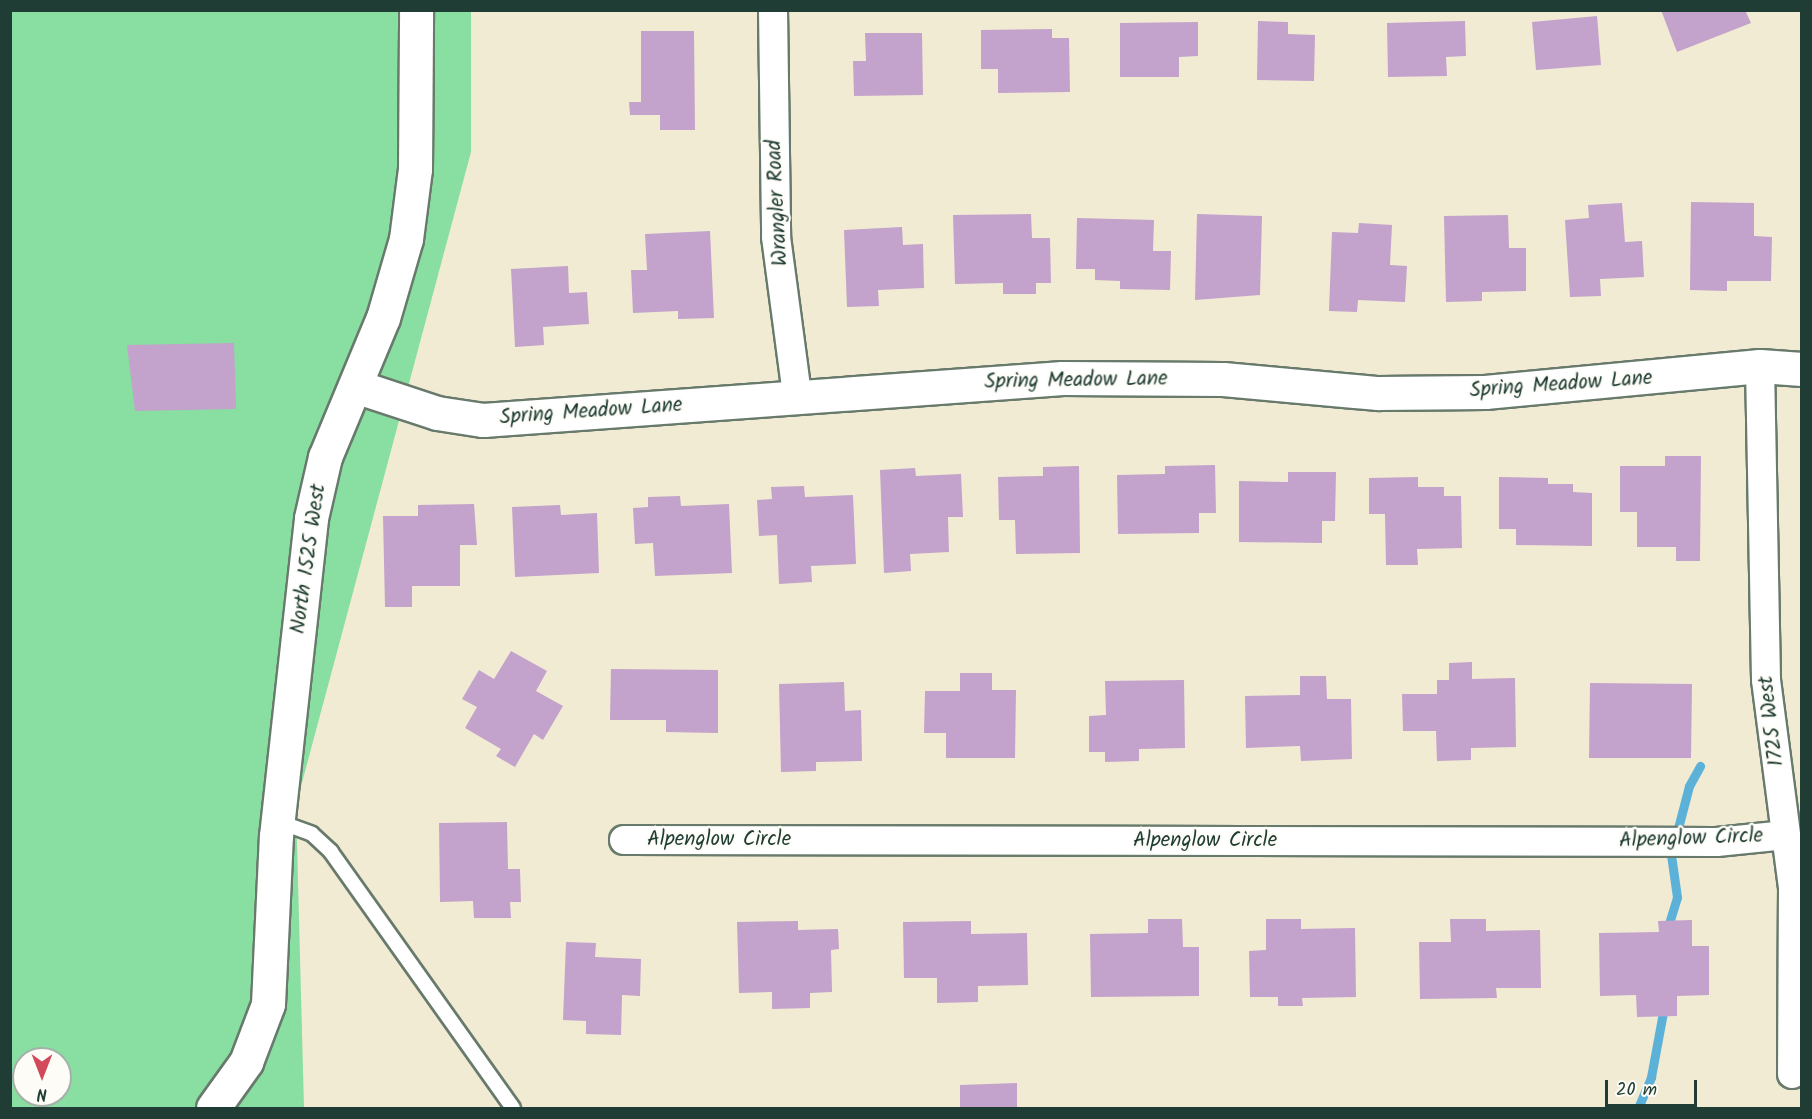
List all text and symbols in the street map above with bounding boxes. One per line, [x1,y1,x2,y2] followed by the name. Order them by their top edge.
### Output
[762,139,794,267] street label: Wrangler Road
[1469,366,1653,404] street label: Spring Meadow Lane
[984,367,1168,395] street label: Spring Meadow Lane
[499,393,683,431] street label: Spring Meadow Lane
[286,482,332,636] street label: North 1525 West
[1754,674,1790,768] street label: 1725 West
[1618,824,1764,854] street label: Alpenglow Circle
[647,827,791,853] street label: Alpenglow Circle
[1133,828,1277,854] street label: Alpenglow Circle
[12,1047,72,1107] north arrow
[1608,1068,1700,1106] scale bar
[1616,1076,1657,1105] text: 20 m
[37,1081,47,1106] text: N

